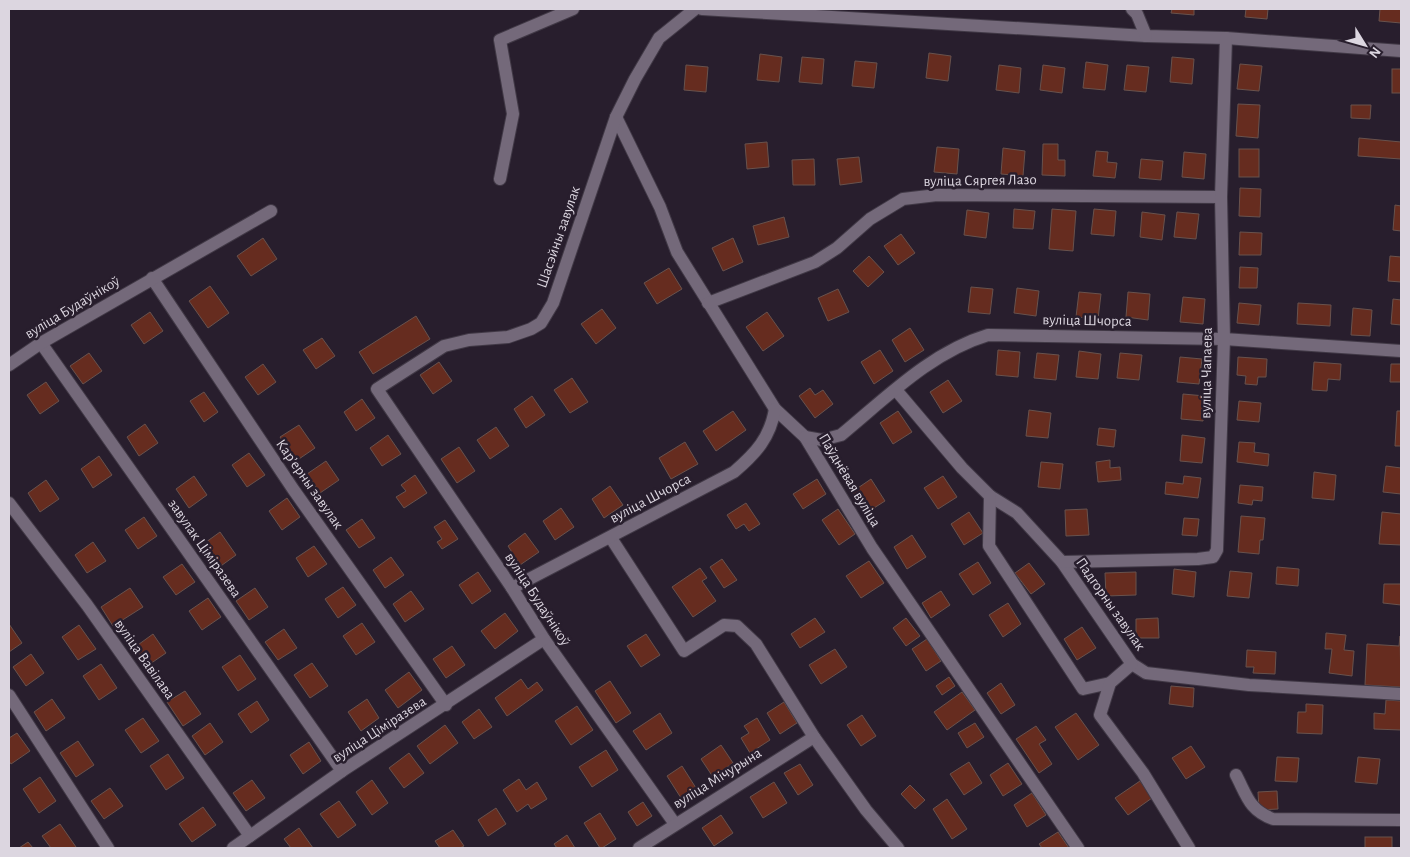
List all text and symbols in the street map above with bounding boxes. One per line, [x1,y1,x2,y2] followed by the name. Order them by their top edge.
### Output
[1340,20,1390,70] north arrow
[1366,44,1383,60] text: N
[923,172,1037,189] street label: вуліца Сяргея Лазо
[534,184,583,290] street label: Шасэйны завулак
[22,273,123,342] street label: вуліца Будаўнікоў
[1042,312,1132,329] street label: вуліца Шчорса
[1198,327,1215,419] street label: вуліца Чапаева
[816,431,883,530] street label: Паўднёвая вуліца
[273,437,346,532] street label: Карʼерны завулак
[607,471,693,526] street label: вуліца Шчорса
[165,496,244,600] street label: завулак Ціміразева
[502,550,573,649] street label: вуліца Будаўнікоў
[1073,555,1148,653] street label: Падгорны завулак
[111,616,178,702] street label: вуліца Вавілава
[330,694,429,765] street label: вуліца Ціміразева
[670,745,764,812] street label: вуліца Мічурына

